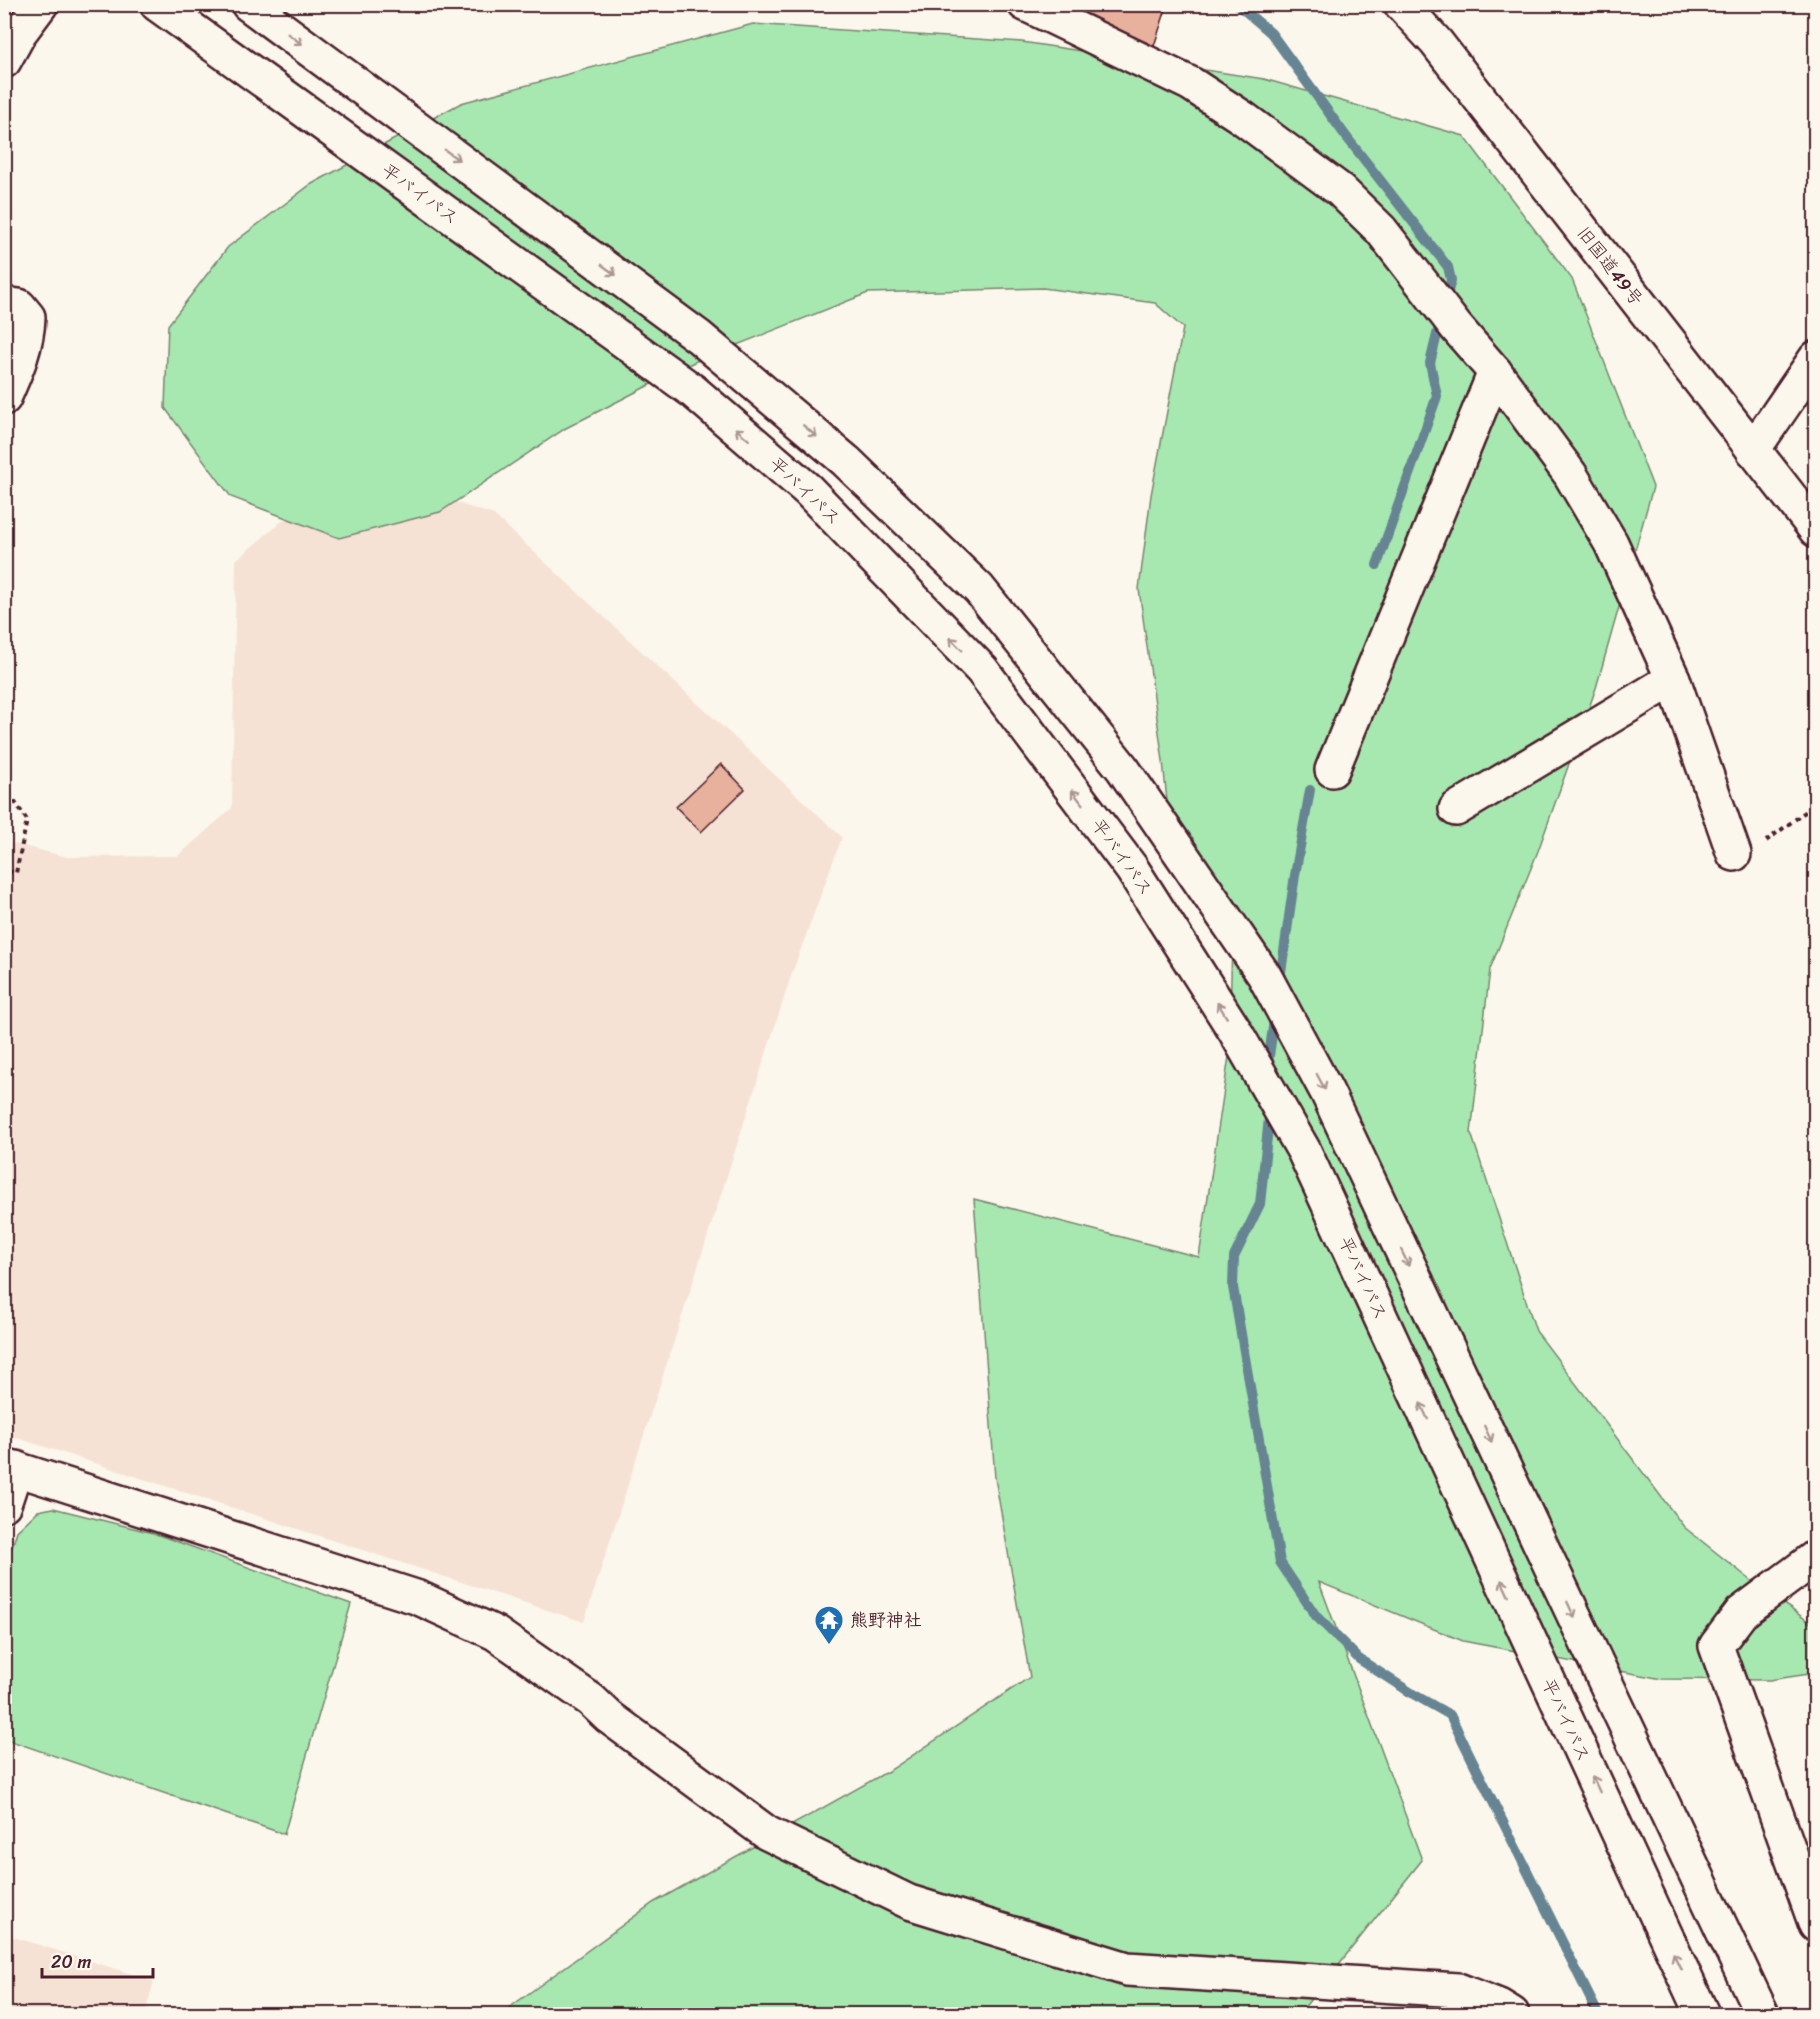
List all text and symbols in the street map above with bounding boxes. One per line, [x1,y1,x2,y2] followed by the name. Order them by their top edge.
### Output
[286,33,302,45] one-way arrow
[443,149,459,161] one-way arrow
[374,155,466,233] street label: 平バイパス
[1568,219,1652,313] street label: 旧国道49号
[600,264,616,277] one-way arrow
[802,424,817,438] one-way arrow
[735,427,750,441] one-way arrow
[761,449,849,533] street label: 平バイパス
[950,637,964,652] one-way arrow
[1071,789,1084,805] one-way arrow
[1083,811,1161,903] street label: 平バイパス
[1216,1002,1228,1019] one-way arrow
[1316,1072,1327,1090] one-way arrow
[1330,1231,1396,1325] street label: 平バイパス
[1399,1248,1411,1266] one-way arrow
[1417,1402,1429,1420] one-way arrow
[1482,1425,1494,1443] one-way arrow
[1499,1580,1511,1598] one-way arrow
[1566,1601,1578,1619] one-way arrow
[813,1604,845,1646] temple icon: 熊野神社
[850,1604,922,1636] place label: 熊野神社
[1533,1673,1599,1767] street label: 平バイパス
[1589,1776,1601,1794] one-way arrow
[42,1941,153,1979] scale bar
[51,1946,91,1978] text: 20 m
[1671,1953,1683,1971] one-way arrow

